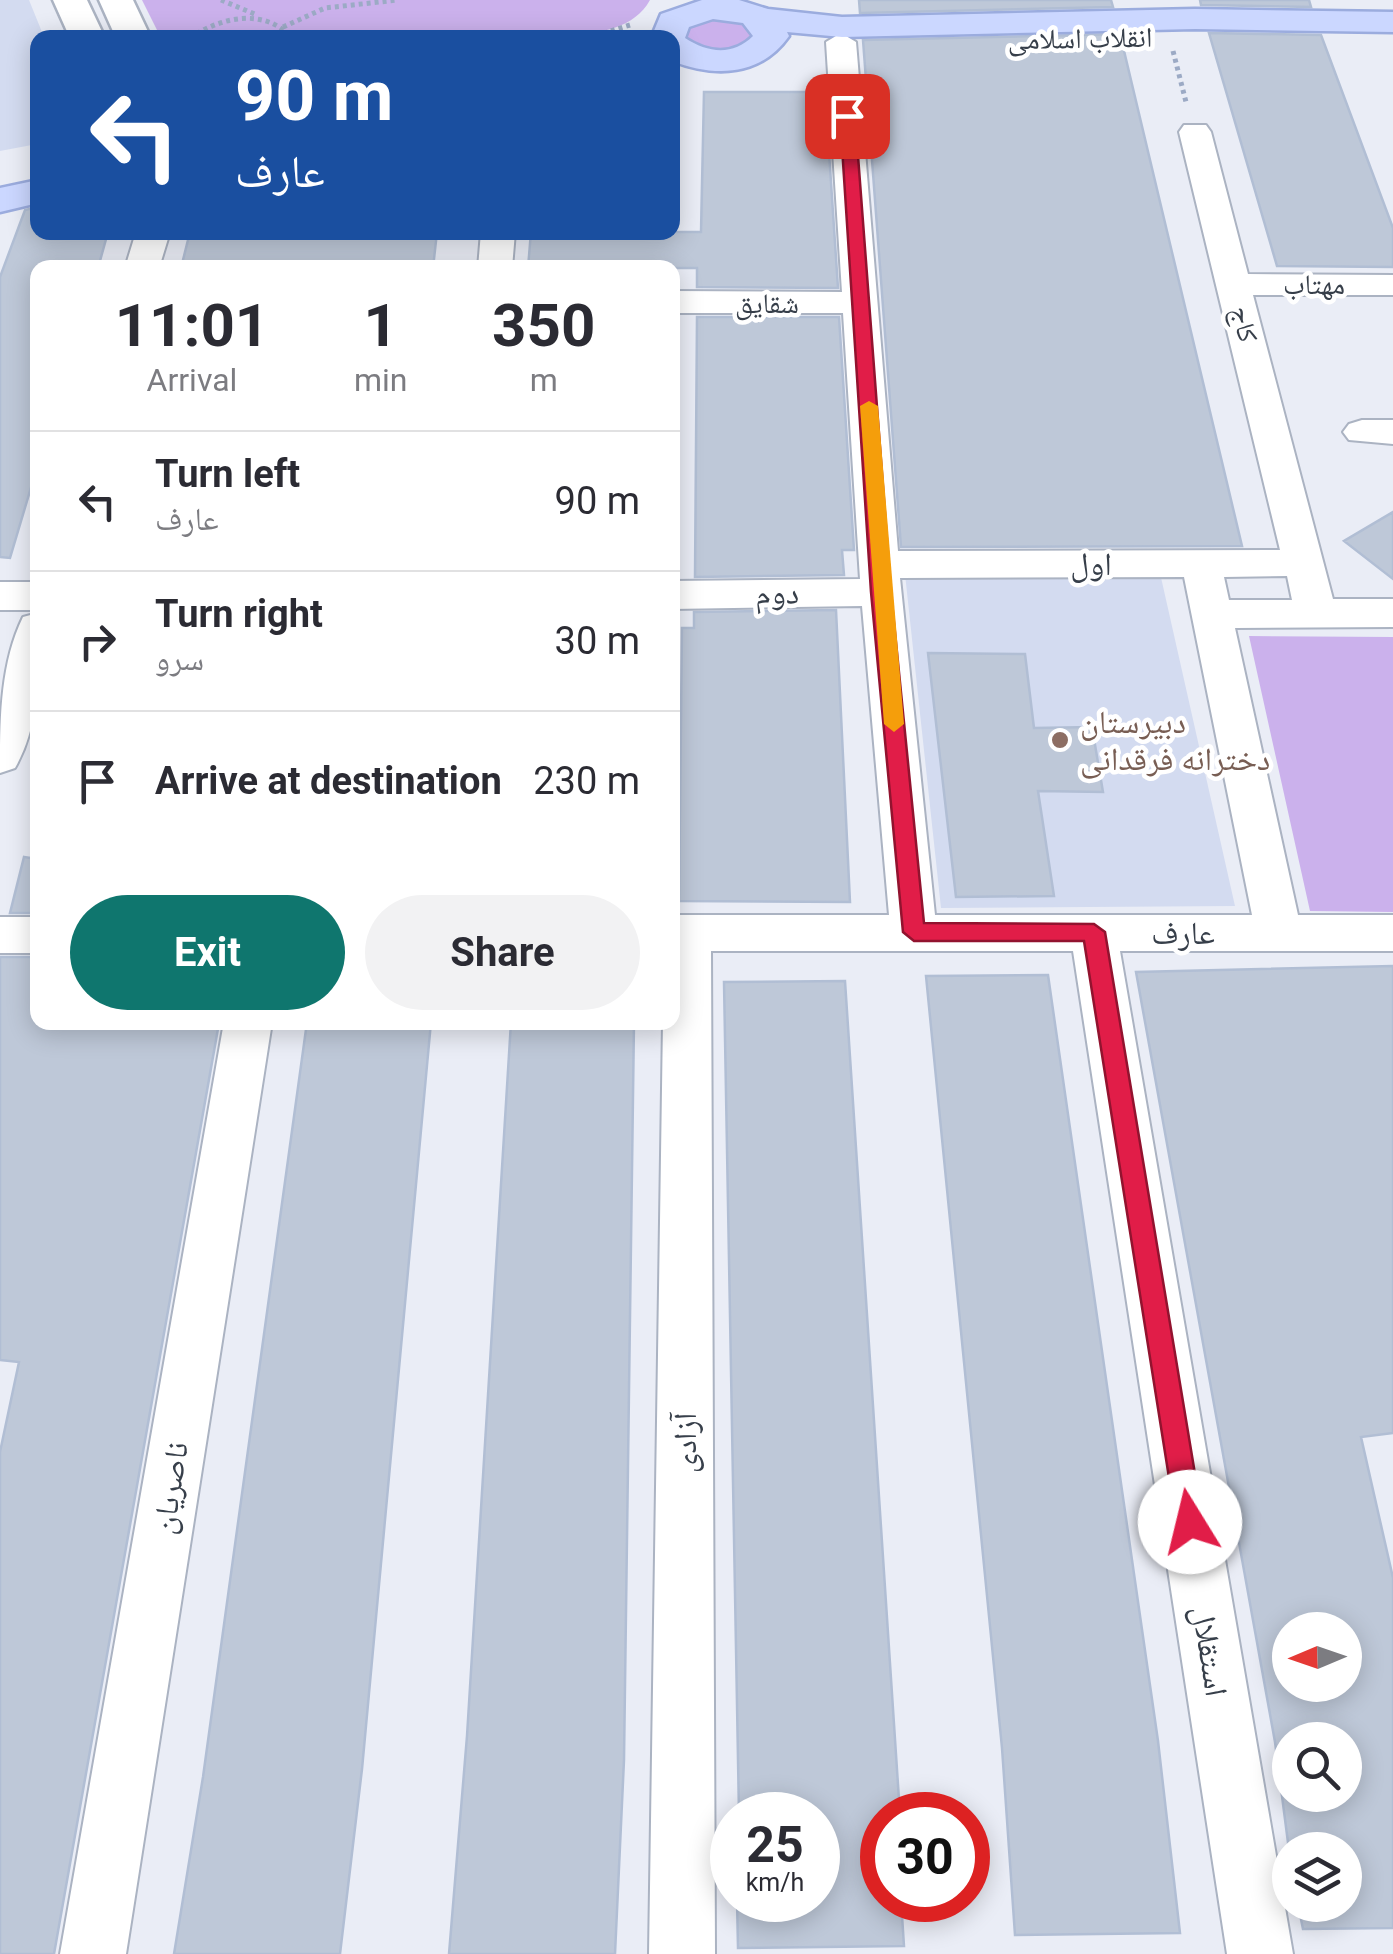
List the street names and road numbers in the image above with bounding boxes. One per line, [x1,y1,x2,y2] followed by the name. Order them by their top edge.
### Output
[1007,21,1153,57] street label: انقلاب اسلامی
[1283,268,1345,301] street label: مهتاب
[735,287,799,321] street label: شقایق
[1223,302,1265,346] street label: کاج
[1070,545,1112,583] street label: اول
[755,574,799,614] street label: دوم
[1151,914,1215,952] street label: عارف
[666,1412,704,1473] street label: آزادی
[144,1439,196,1537] street label: ناصریان
[1184,1603,1236,1699] street label: استقلال

